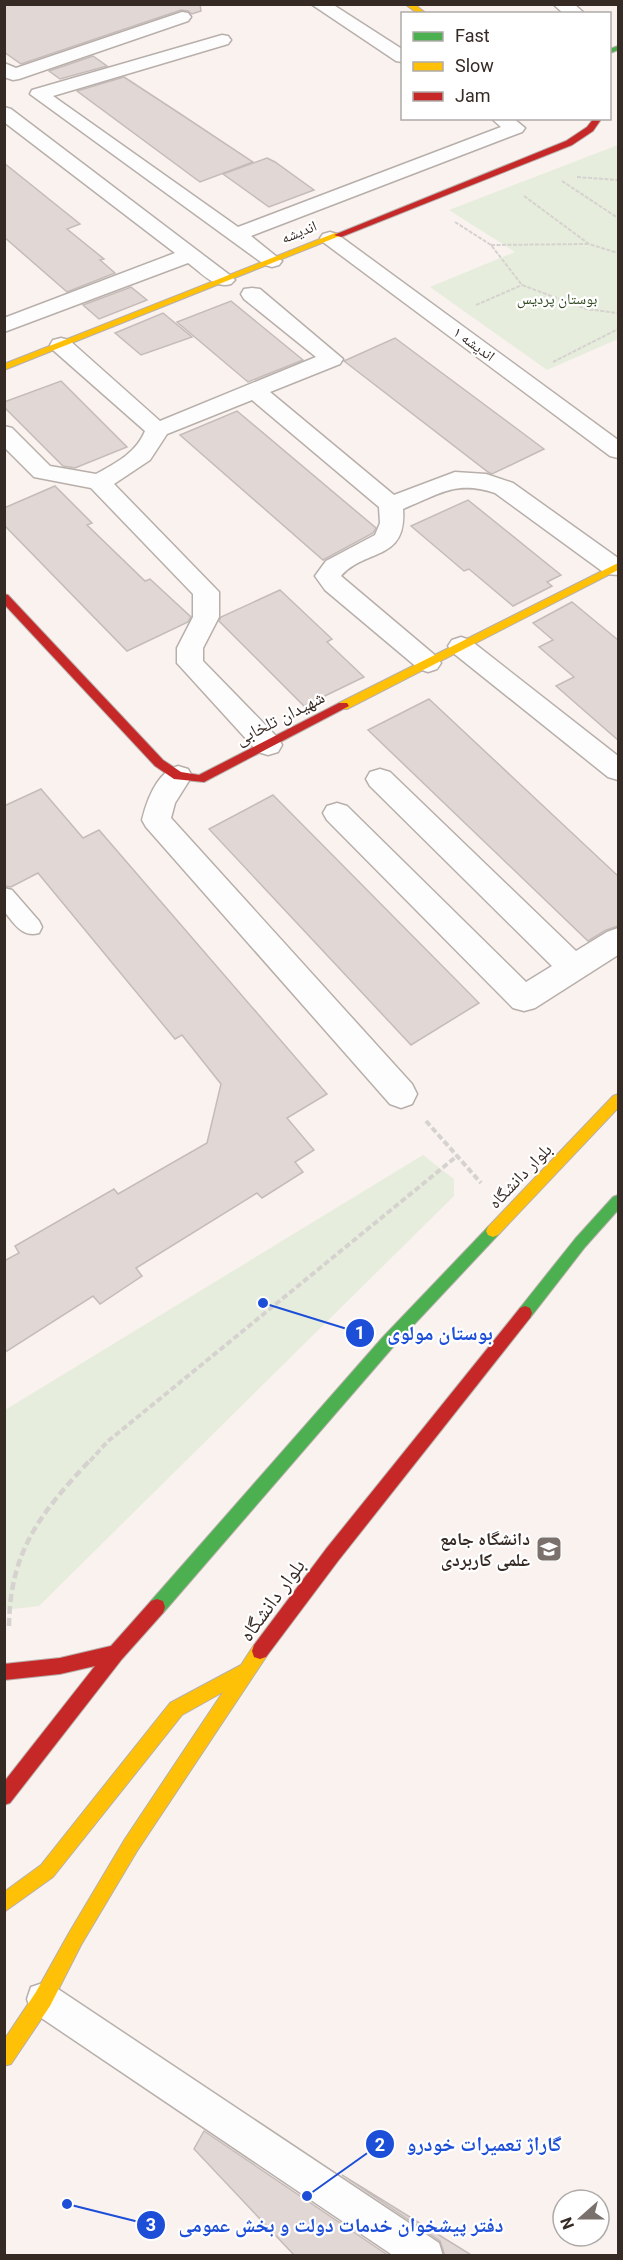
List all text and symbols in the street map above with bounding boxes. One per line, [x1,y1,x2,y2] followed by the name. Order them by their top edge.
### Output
[401,12,611,120] legend
[455,25,490,46] text: Fast
[455,55,494,76] text: Slow
[455,85,491,106] text: Jam
[279,217,319,247] street label: انديشه
[517,290,597,309] park label: بوستان پردیس
[450,323,498,365] street label: اندیشه ۱
[232,686,328,750] street label: شهیدان تلخابی
[484,1139,556,1213] street label: بلوار دانشگاه
[345,1314,504,1352] callout: بوستان مولوی
[387,1321,493,1345] text: بوستان مولوی
[355,1322,365,1343] text: 1
[440,1528,530,1571] place label: دانشگاه جامع علمی کاربردی
[534,1534,564,1564] school or university icon: دانشگاه جامع علمی کاربردی
[234,1554,310,1646] street label: بلوار دانشگاه
[365,2125,574,2163] callout: گاراژ تعمیرات خودرو
[406,2132,562,2156] text: گاراژ تعمیرات خودرو
[375,2134,385,2155] text: 2
[551,2188,611,2248] north arrow
[136,2206,515,2244] callout: دفتر پیشخوان خدمات دولت و بخش عمومی
[178,2213,504,2238] text: دفتر پیشخوان خدمات دولت و بخش عمومی
[146,2214,156,2235] text: 3
[557,2215,578,2232] text: N

